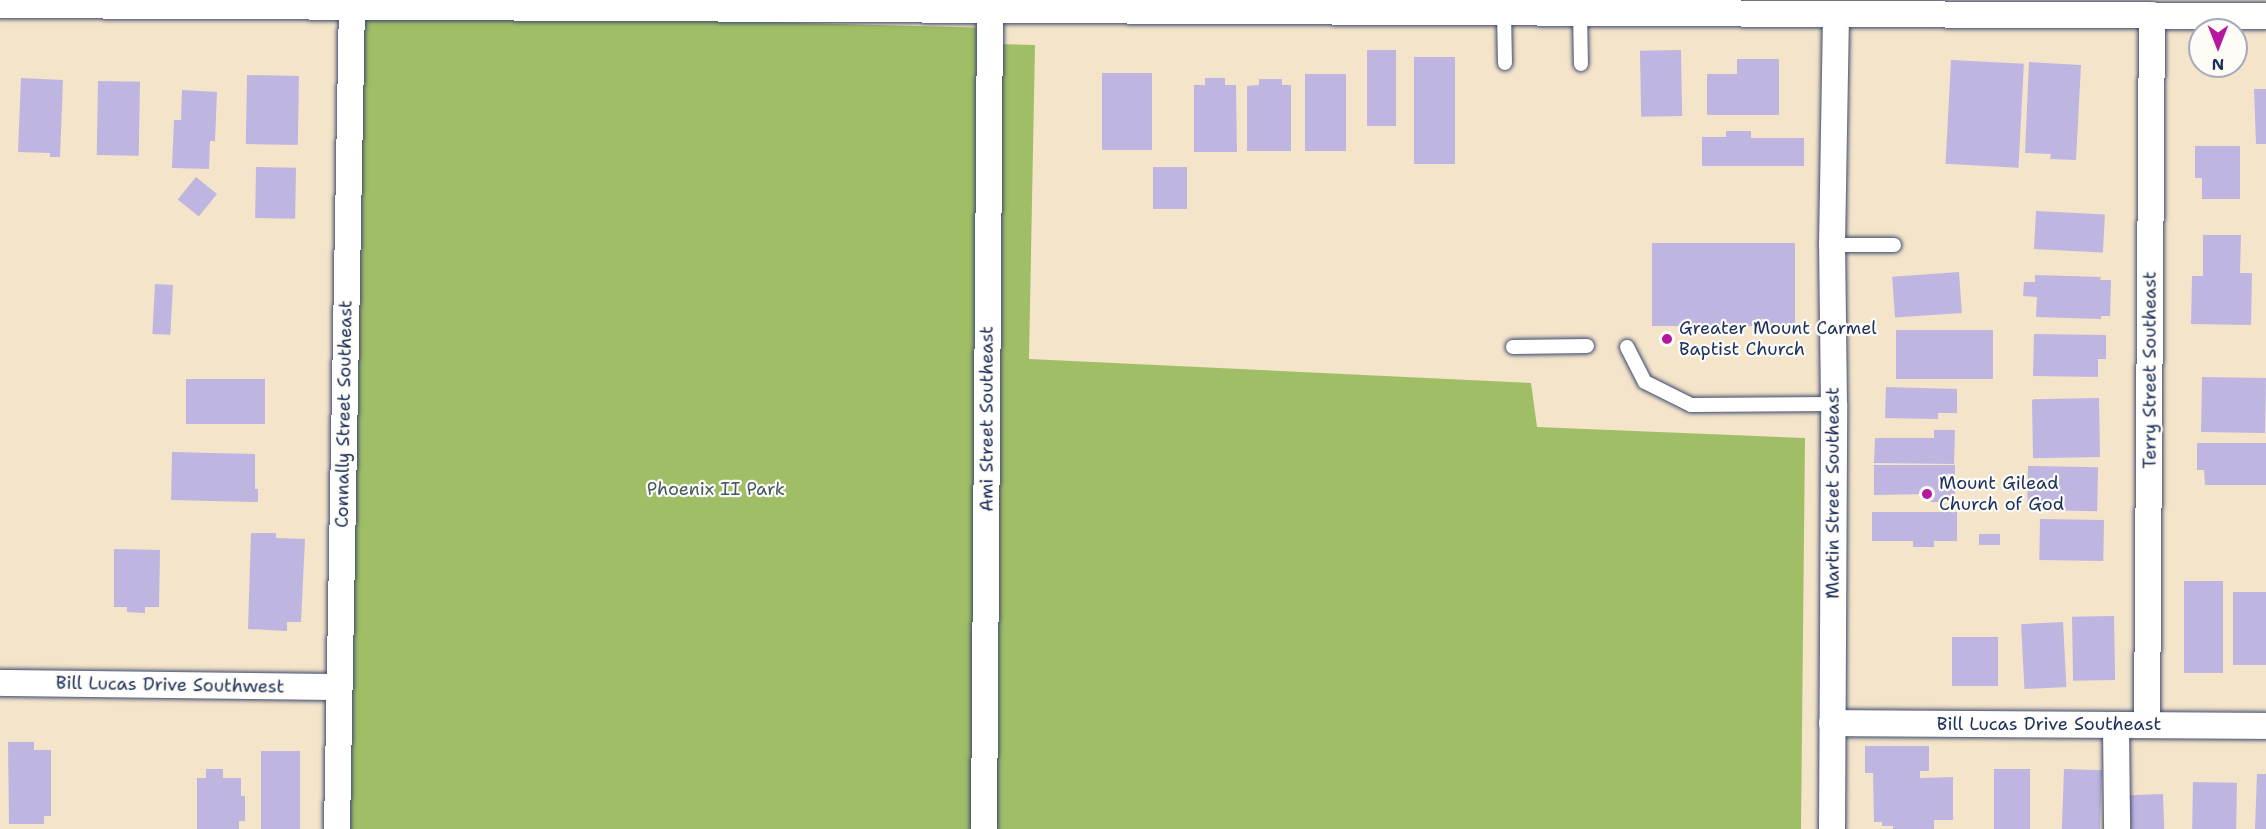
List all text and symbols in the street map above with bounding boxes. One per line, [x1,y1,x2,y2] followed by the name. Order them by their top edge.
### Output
[2188,18,2248,78] north arrow
[2212,54,2224,75] text: N
[2139,271,2161,469] street label: Terry Street Southeast
[331,300,357,528] street label: Connally Street Southeast
[1679,318,1877,360] place label: Greater Mount Carmel Baptist Church
[976,326,998,512] street label: Ami Street Southeast
[1660,332,1674,346] marker: Greater Mount Carmel Baptist Church
[1822,387,1844,599] street label: Martin Street Southeast
[1939,473,2064,516] place label: Mount Gilead Church of God
[647,478,785,500] park label: Phoenix II Park
[1920,487,1934,501] marker: Mount Gilead Church of God
[56,672,284,698] street label: Bill Lucas Drive Southwest
[1937,713,2161,735] street label: Bill Lucas Drive Southeast

